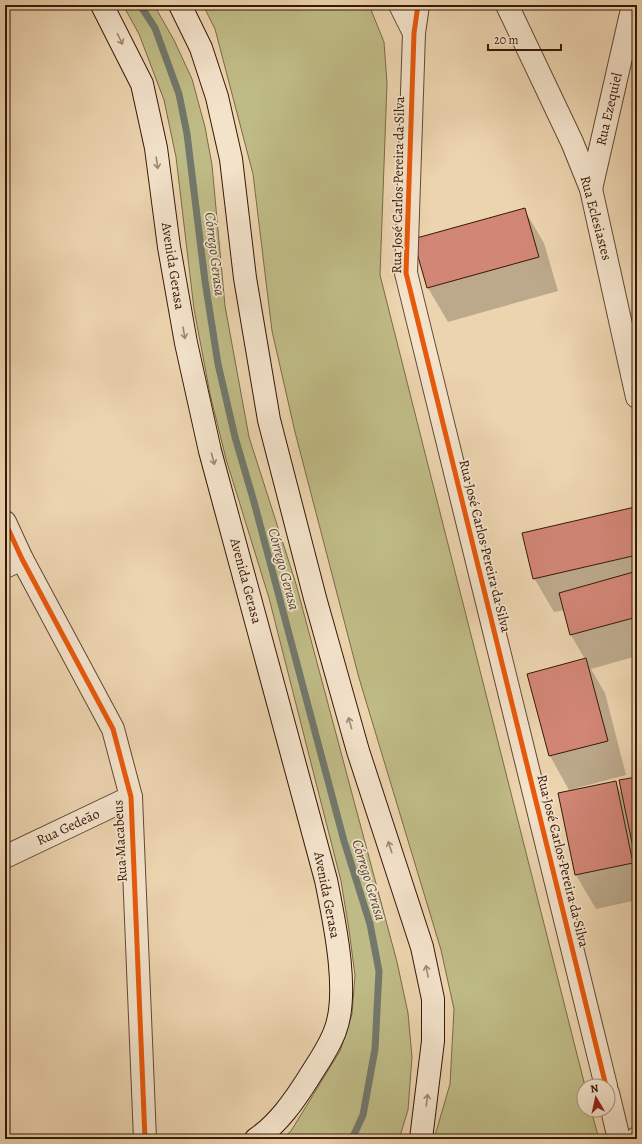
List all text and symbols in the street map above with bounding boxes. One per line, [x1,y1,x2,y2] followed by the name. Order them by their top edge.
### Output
[488,26,561,52] scale bar
[494,32,518,48] text: 20 m
[117,33,124,45] one-way arrow
[591,70,627,147] street label: Rua Ezequiel
[387,96,409,274] street label: Rua José Carlos Pereira da Silva
[154,156,161,169] one-way arrow
[576,174,616,262] street label: Rua Eclesiastes
[200,211,230,297] water label: Córrego Gerasa
[157,220,189,311] street label: Avenida Gerasa
[180,326,188,339] one-way arrow
[210,453,217,466] one-way arrow
[454,458,516,635] street label: Rua José Carlos Pereira da Silva
[263,526,305,612] water label: Córrego Gerasa
[225,535,267,626] street label: Avenida Gerasa
[346,717,354,730] one-way arrow
[532,773,594,950] street label: Rua José Carlos Pereira da Silva
[108,799,132,883] street label: Rua Macabeus
[33,804,103,850] street label: Rua Gedeão
[347,837,391,923] water label: Córrego Gerasa
[386,841,393,854] one-way arrow
[309,849,345,940] street label: Avenida Gerasa
[423,965,431,978] one-way arrow
[576,1078,616,1118] north arrow
[589,1081,600,1097] text: N
[423,1094,430,1107] one-way arrow

